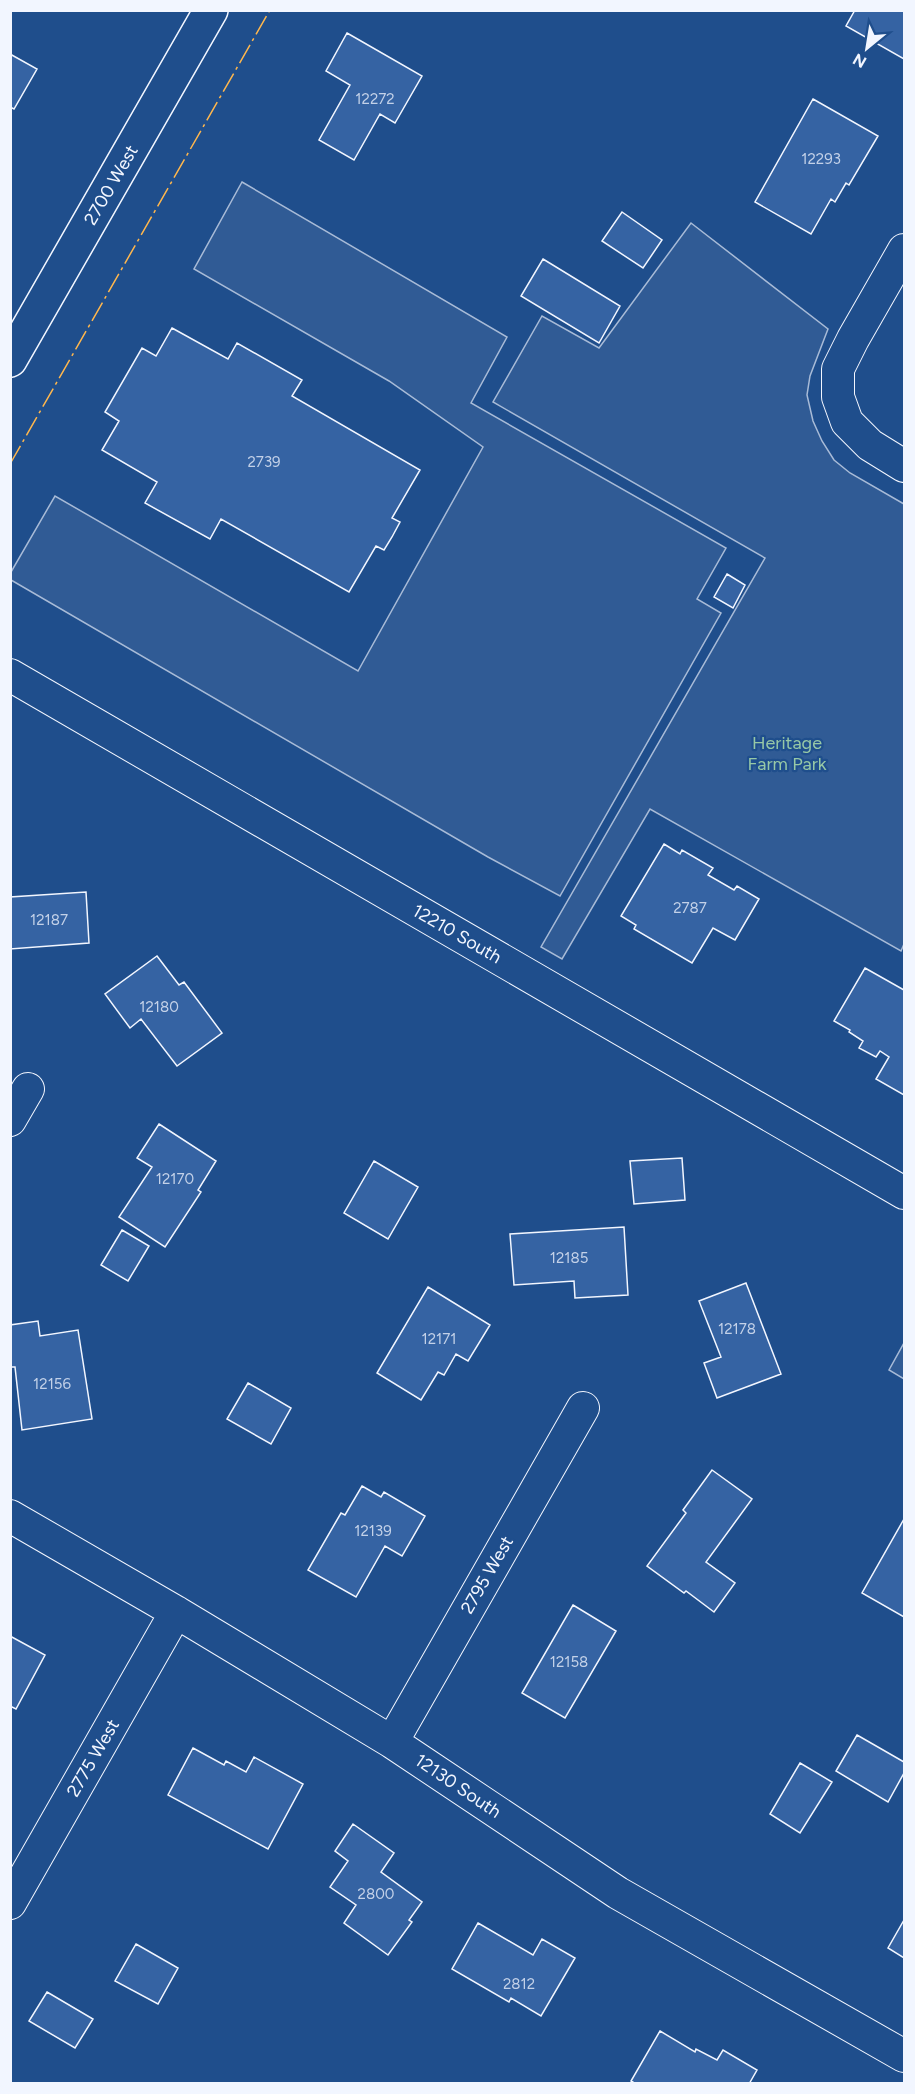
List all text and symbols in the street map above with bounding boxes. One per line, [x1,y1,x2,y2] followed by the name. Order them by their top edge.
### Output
[837,18,897,78] north arrow
[850,49,870,72] text: N
[355,90,395,108] house number: 12272
[79,141,143,229] street label: 2700 West
[801,150,841,168] house number: 12293
[247,453,281,471] house number: 2739
[748,732,827,775] park label: Heritage Farm Park
[673,899,707,917] house number: 2787
[408,900,506,968] street label: 12210 South
[30,911,68,929] house number: 12187
[139,998,179,1016] house number: 12180
[156,1170,194,1188] house number: 12170
[550,1249,588,1267] house number: 12185
[718,1320,756,1338] house number: 12178
[421,1330,457,1348] house number: 12171
[33,1375,71,1393] house number: 12156
[354,1522,392,1540] house number: 12139
[456,1532,518,1618] street label: 2795 West
[550,1653,588,1671] house number: 12158
[62,1715,124,1801] street label: 2775 West
[411,1749,505,1823] street label: 12130 South
[358,1885,394,1903] house number: 2800
[503,1975,535,1993] house number: 2812

